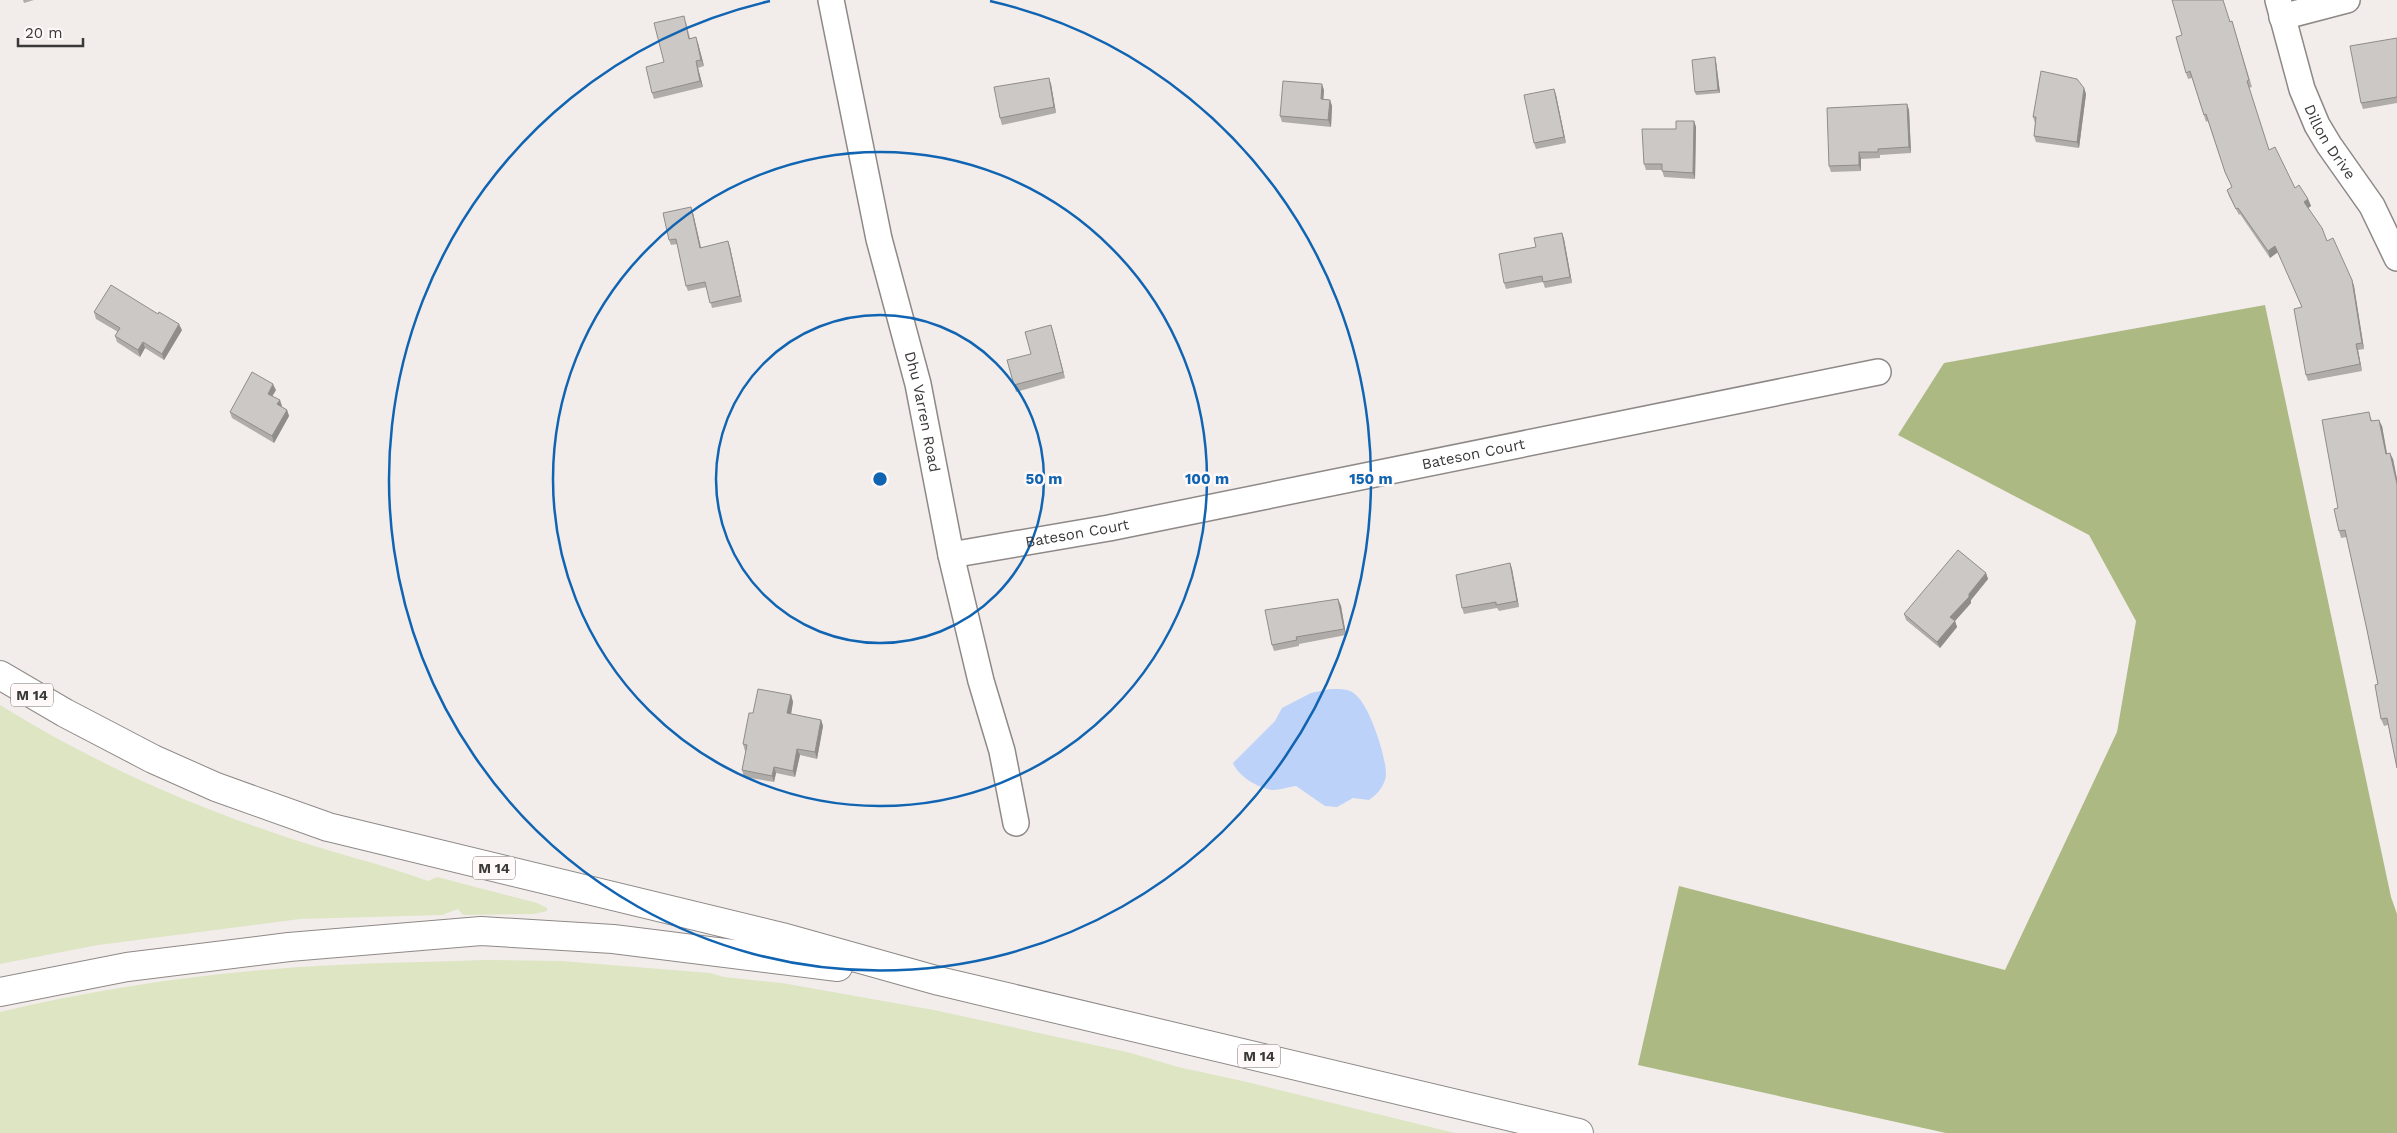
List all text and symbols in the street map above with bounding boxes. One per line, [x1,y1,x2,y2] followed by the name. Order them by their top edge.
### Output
[18,15,82,47] scale bar
[25,24,63,42] text: 20 m
[2300,102,2359,183] street label: Dillon Drive
[901,349,944,474] street label: Dhu Varren Road
[1420,435,1527,473] street label: Bateson Court
[871,470,889,488] centre of rings
[1026,470,1062,488] text: 50 m
[1185,470,1229,488] text: 100 m
[1349,470,1393,488] text: 150 m
[1024,515,1131,551] street label: Bateson Court
[11,684,53,706] road number: M 14
[473,856,515,880] road number: M 14
[1238,1044,1280,1068] road number: M 14

